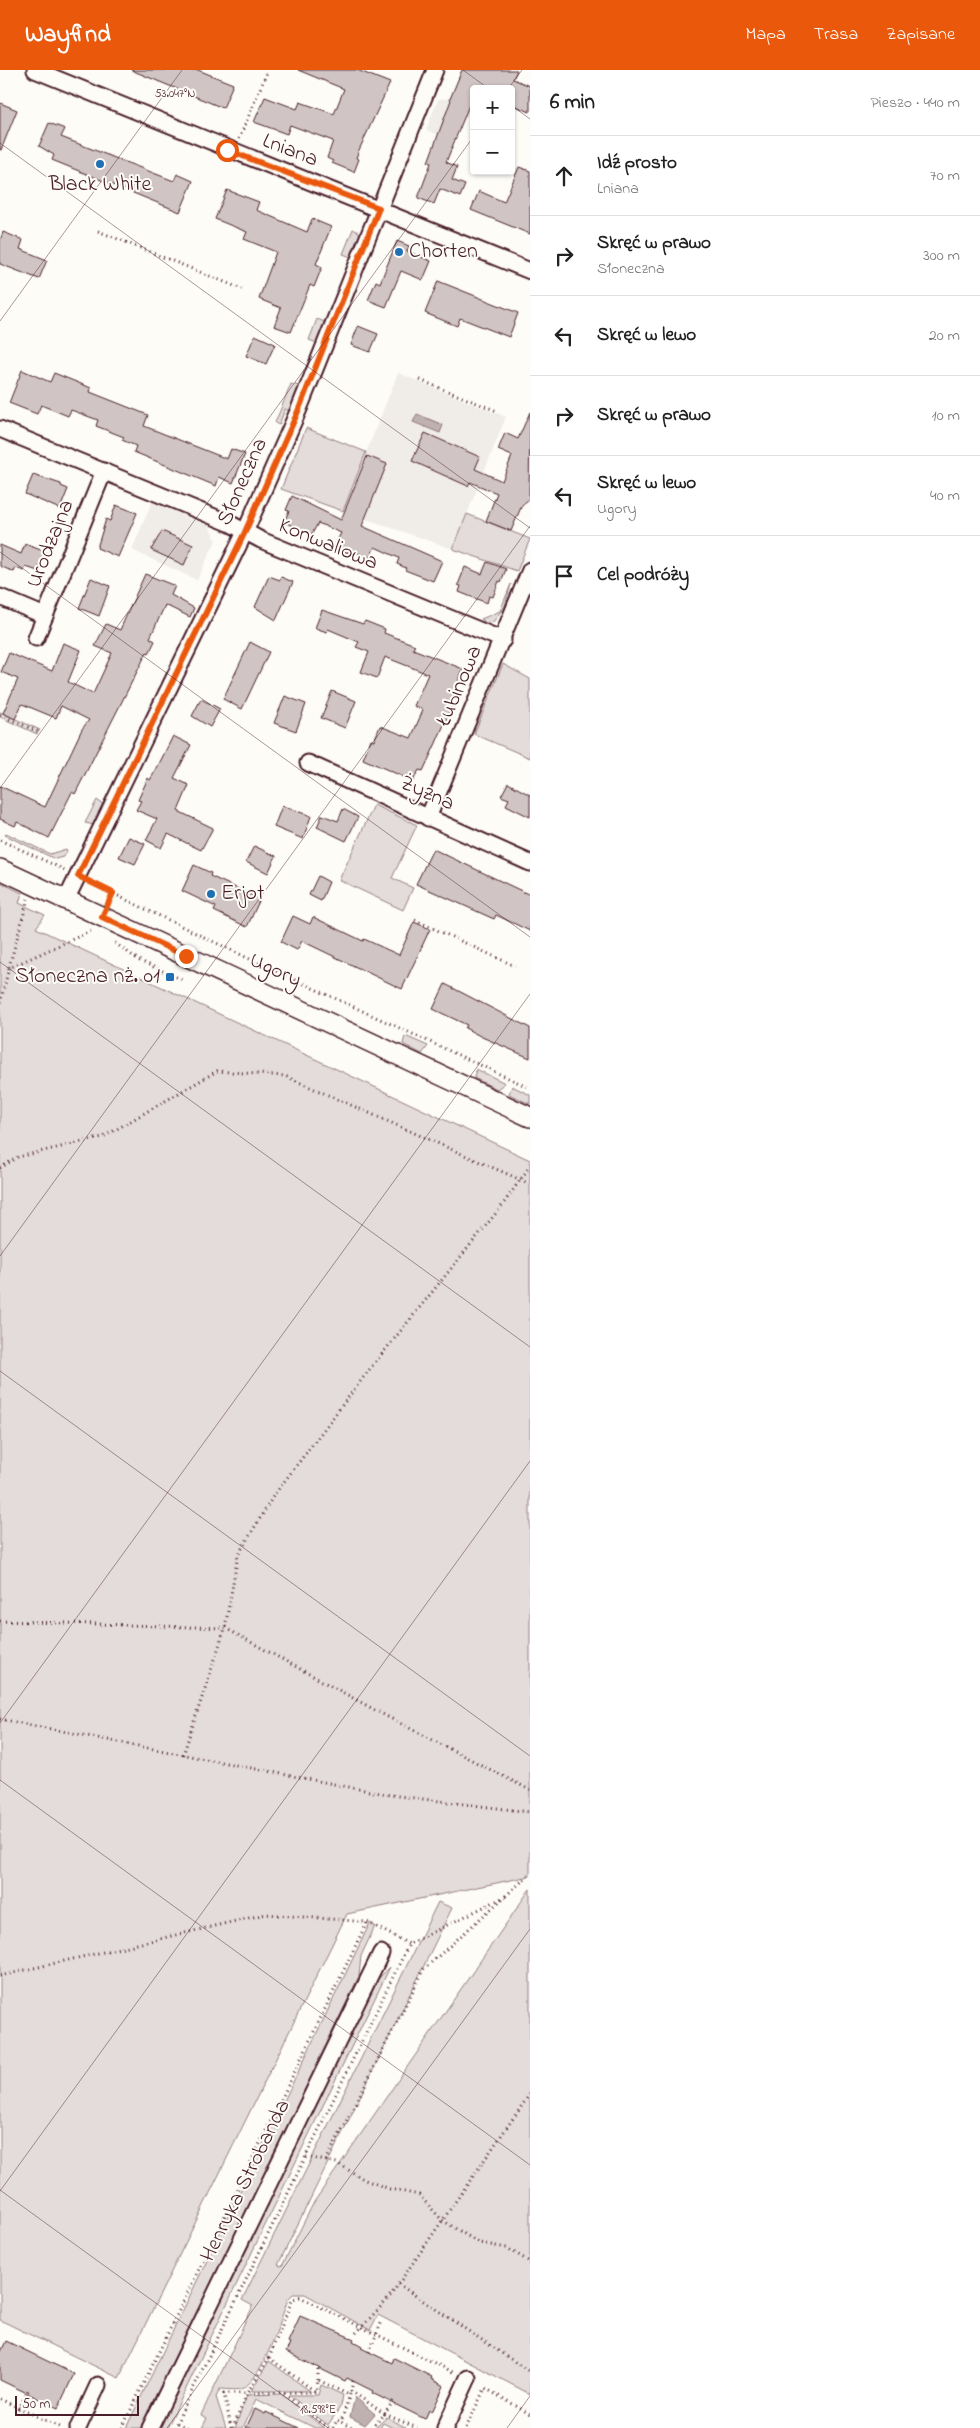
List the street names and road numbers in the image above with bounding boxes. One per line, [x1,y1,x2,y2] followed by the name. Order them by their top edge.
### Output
[257,126,323,176] street label: Lniana
[209,433,277,531] street label: Słoneczna
[19,495,83,593] street label: Urodzajna
[273,511,383,579] street label: Konwaliowa
[428,641,491,732] street label: Łubinowa
[394,768,459,821] street label: Żyzna
[243,945,306,998] street label: Ugory
[193,2094,300,2268] street label: Henryka Strobanda

